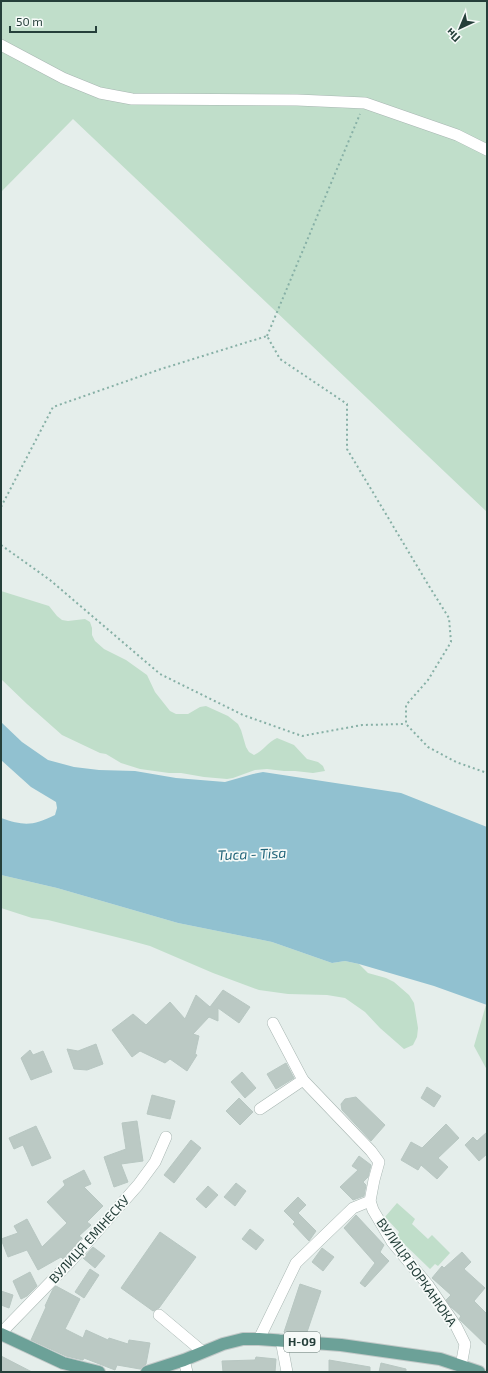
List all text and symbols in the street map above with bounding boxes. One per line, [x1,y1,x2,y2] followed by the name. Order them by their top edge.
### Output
[10,8,96,34] scale bar
[440,8,480,48] north arrow
[16,14,43,28] text: 50 m
[443,26,462,45] text: Пн
[217,844,287,863] water label: Тиса - Tisa
[45,1191,133,1286] street label: ВУЛИЦЯ ЕМІНЕСКУ
[374,1215,460,1329] street label: ВУЛИЦЯ БОРКАНЮКА
[284,1332,320,1352] road number: Н-09

